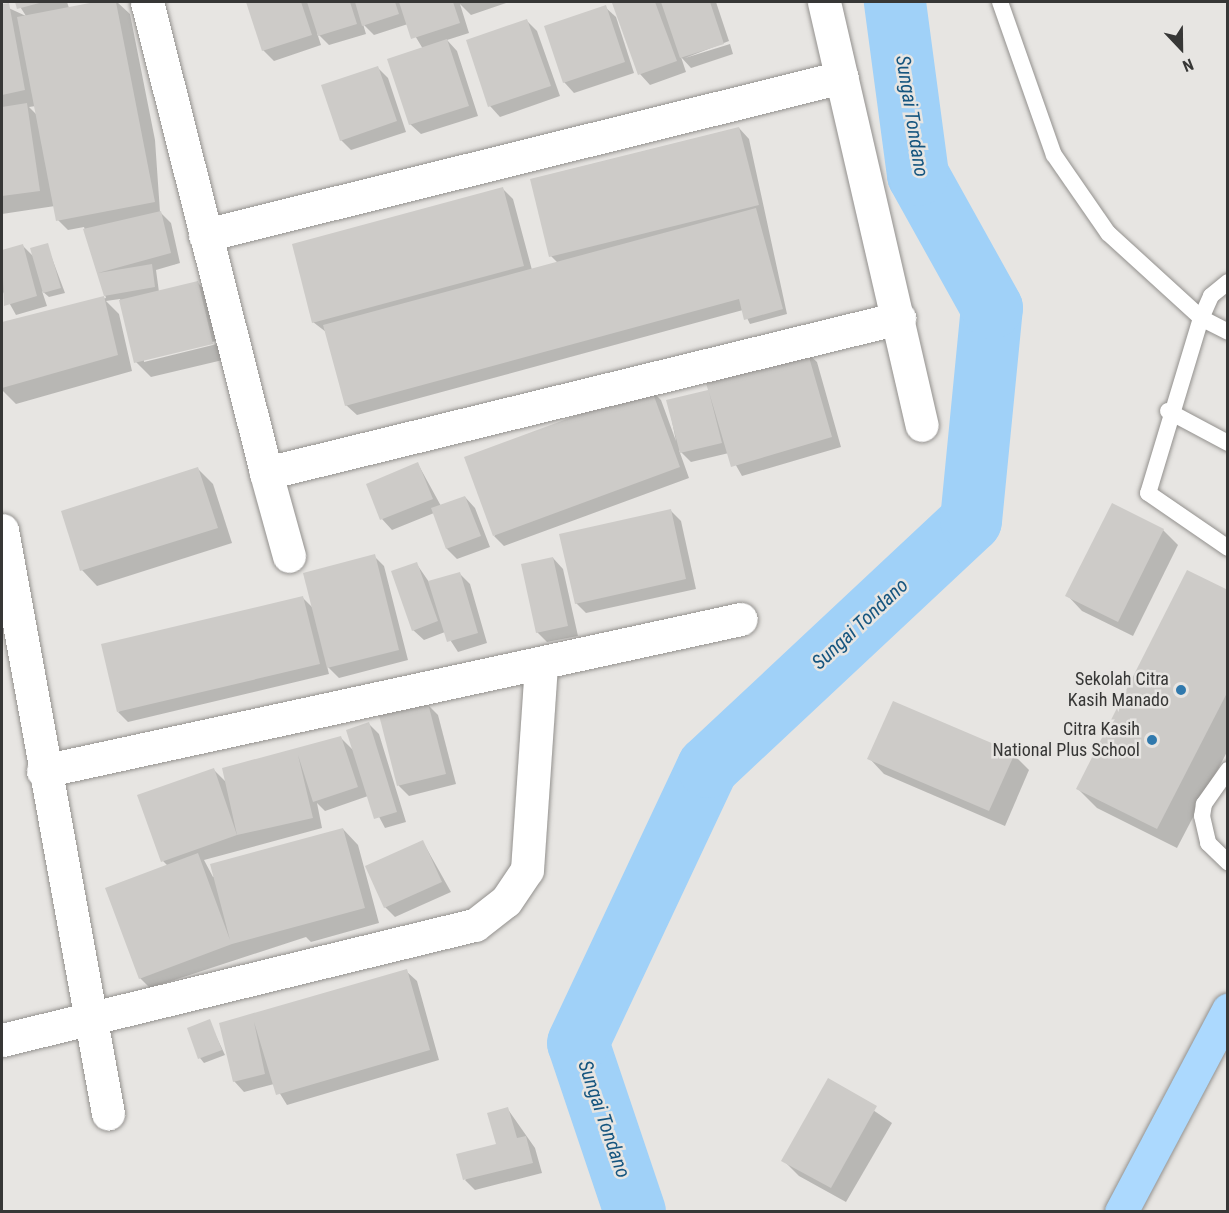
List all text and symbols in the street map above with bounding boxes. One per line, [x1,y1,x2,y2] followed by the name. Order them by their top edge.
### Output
[1151,18,1211,78] north arrow
[891,53,933,179] water label: Sungai Tondano
[1180,55,1196,76] text: N
[807,573,913,675] water label: Sungai Tondano
[1068,669,1169,712] place label: Sekolah Citra Kasih Manado
[1174,683,1188,697] marker: Sekolah Citra Kasih Manado
[992,719,1140,762] place label: Citra Kasih National Plus School
[1145,733,1159,747] marker: Citra Kasih National Plus School
[573,1057,635,1181] water label: Sungai Tondano

